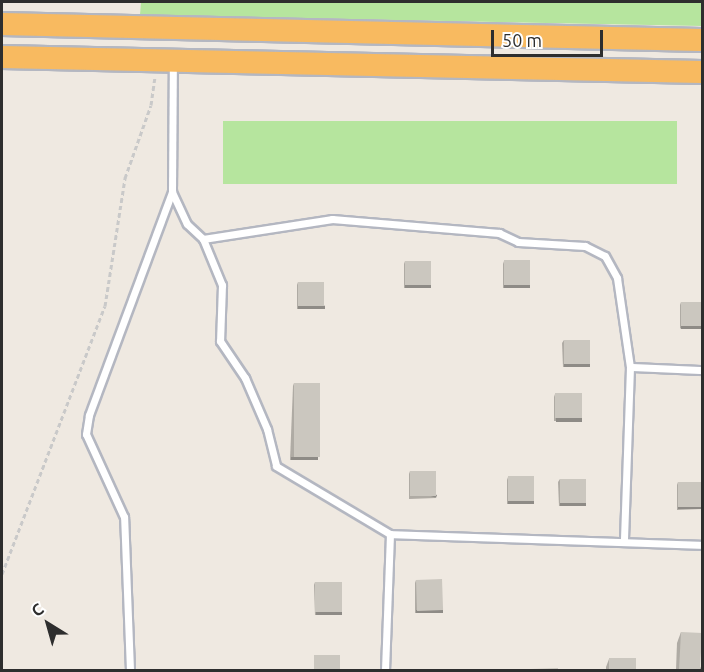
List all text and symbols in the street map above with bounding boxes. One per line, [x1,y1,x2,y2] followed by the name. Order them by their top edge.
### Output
[494,18,606,56] scale bar
[502,30,542,50] text: 50 m
[18,594,78,654] north arrow
[28,599,47,620] text: С

